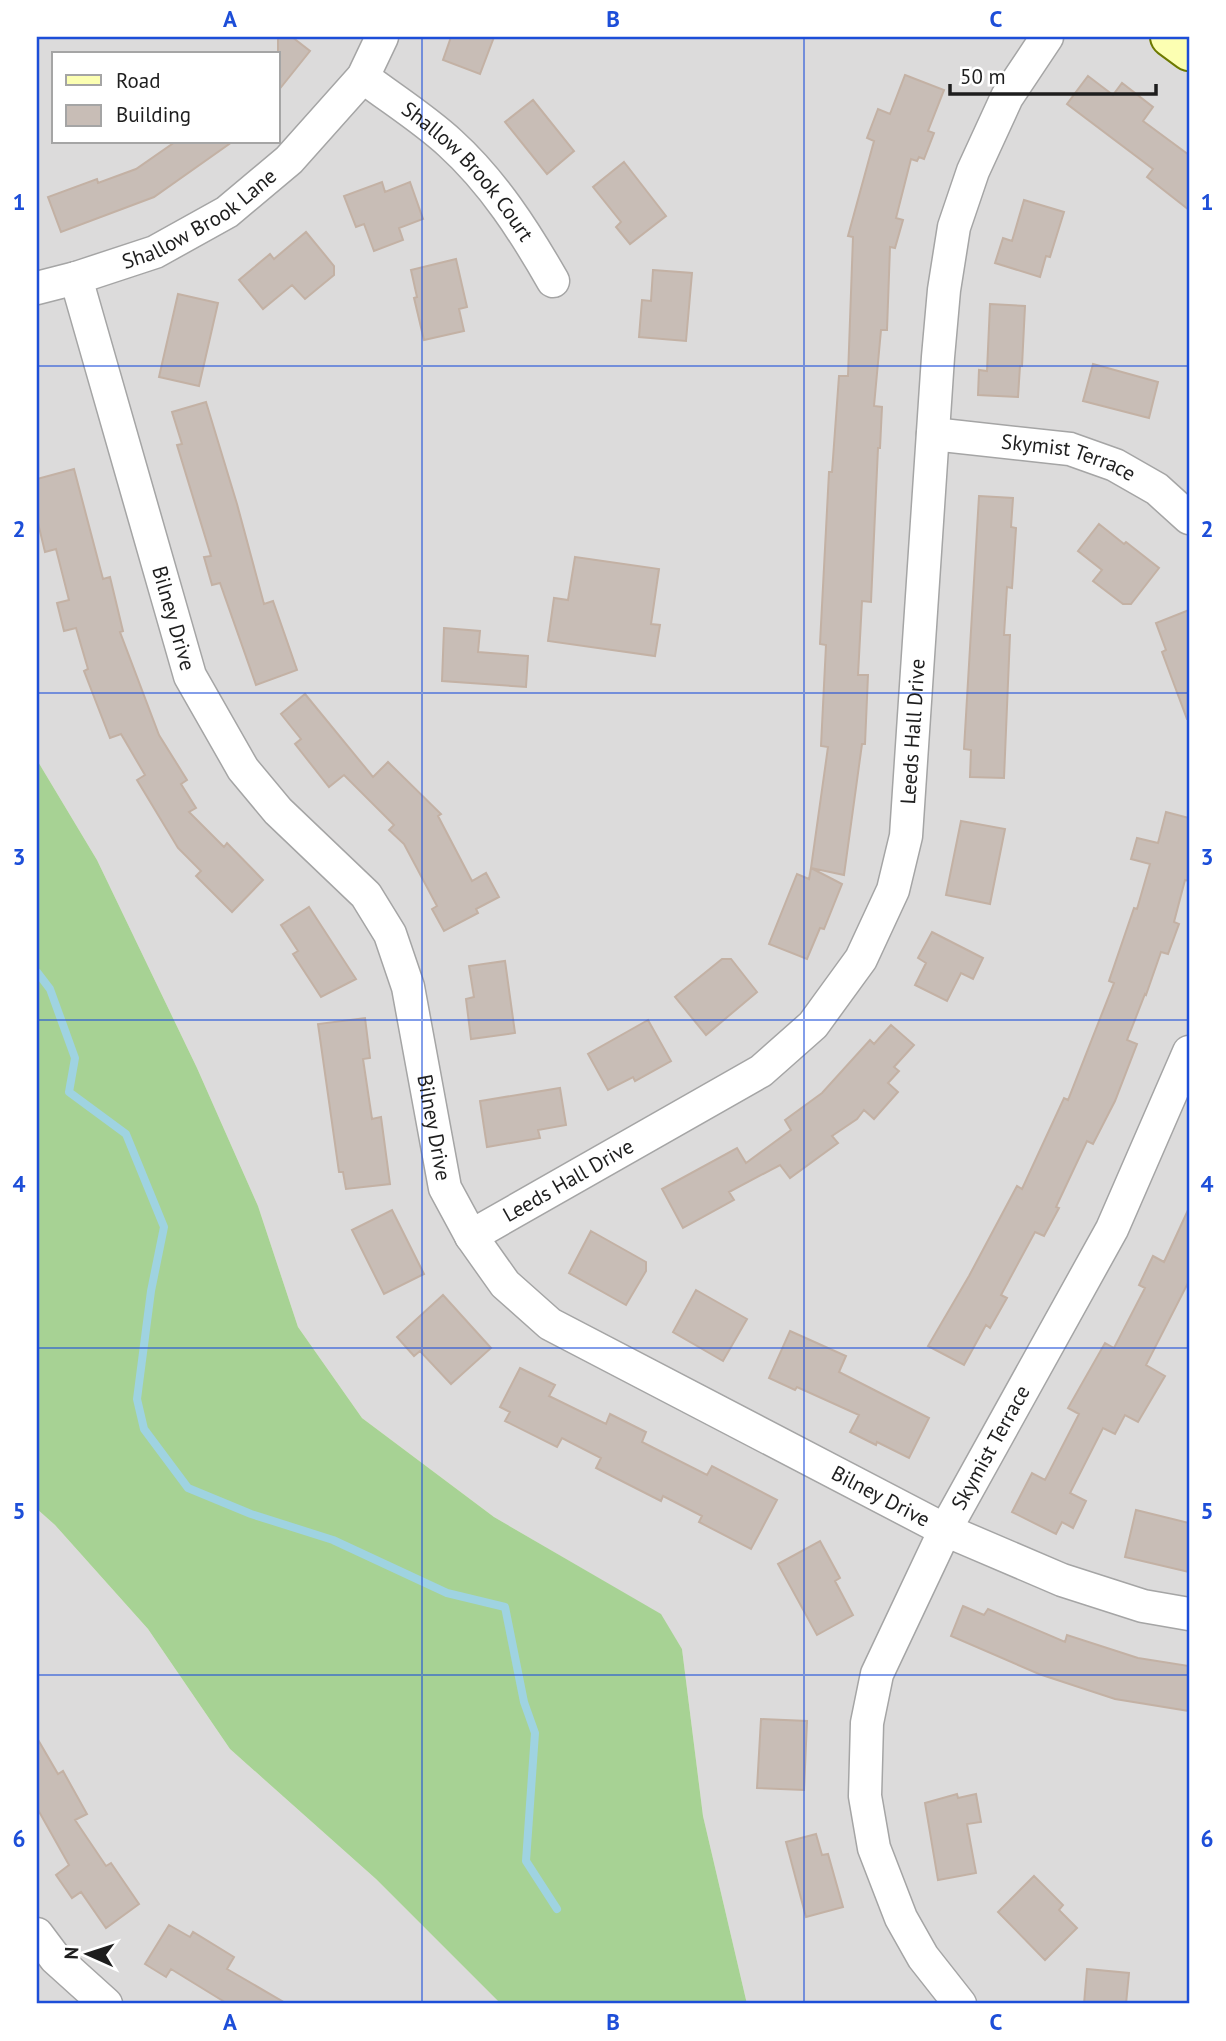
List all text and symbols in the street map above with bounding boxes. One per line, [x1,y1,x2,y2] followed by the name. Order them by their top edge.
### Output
[223,4,237,33] text: A
[606,4,620,33] text: B
[990,4,1003,33] text: C
[52,52,280,144] legend
[950,52,1156,96] scale bar
[960,63,1006,90] text: 50 m
[116,67,160,94] text: Road
[396,95,540,246] street label: Shallow Brook Court
[116,101,191,128] text: Building
[118,162,282,275] street label: Shallow Brook Lane
[12,187,26,216] text: 1
[1200,187,1214,216] text: 1
[1000,428,1141,487] street label: Skymist Terrace
[12,514,26,543] text: 2
[1200,514,1214,543] text: 2
[146,563,202,674] street label: Bilney Drive
[894,658,931,805] street label: Leeds Hall Drive
[12,842,26,871] text: 3
[1200,842,1214,871] text: 3
[411,1072,457,1183] street label: Bilney Drive
[498,1132,638,1228] street label: Leeds Hall Drive
[12,1169,26,1198] text: 4
[1200,1169,1214,1198] text: 4
[945,1380,1036,1514] street label: Skymist Terrace
[827,1459,935,1533] street label: Bilney Drive
[12,1496,26,1525] text: 5
[1200,1496,1214,1525] text: 5
[12,1824,26,1853] text: 6
[1200,1824,1214,1853] text: 6
[52,1918,122,1988] north arrow
[59,1946,83,1960] text: N
[223,2007,237,2036] text: A
[606,2007,620,2036] text: B
[990,2007,1003,2036] text: C

